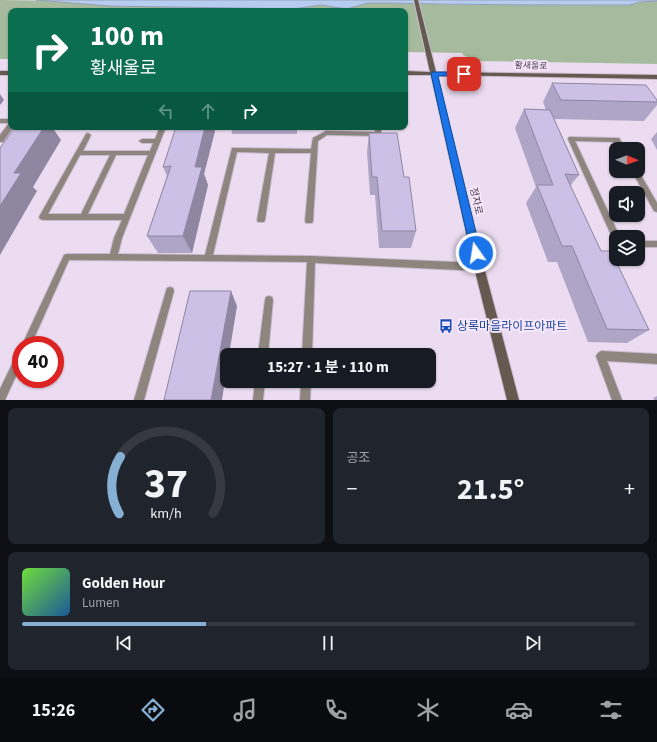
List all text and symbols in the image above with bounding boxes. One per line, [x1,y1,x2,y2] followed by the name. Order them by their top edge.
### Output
[90,16,164,56] text: 100 m
[24,24,76,76] icon: right
[90,56,156,81] text: 황새울로
[447,57,481,91] pin
[514,59,548,73] street label: 황새울로
[453,63,475,85] icon: arrive
[155,100,177,122] icon: left
[197,100,219,122] icon: ahead
[239,100,261,122] icon: right
[609,142,645,178] north arrow
[609,142,645,266] map controls
[466,186,486,216] street label: 정자로
[609,186,645,222] button: sound
[609,230,645,266] button: layers
[455,232,497,274] position arrow
[438,318,454,334] bus stop icon: 상록마을라이프아파트
[457,318,567,335] place label: 상록마을라이프아파트
[12,336,64,388] speed limit sign: 40
[267,357,389,378] text: 15:27 · 1 분 · 110 m
[347,449,370,467] text: 공조
[144,454,188,514] text: 37
[457,468,524,511] text: 21.5°
[347,473,357,505] text: −
[624,473,635,505] text: +
[150,503,182,524] text: km/h
[82,573,165,594] text: Golden Hour
[82,594,120,612] text: Lumen
[113,632,135,654] icon: previous
[317,632,339,654] icon: pause
[522,632,544,654] icon: next
[139,696,167,724] icon: directions
[231,696,259,724] icon: music
[322,696,350,724] icon: phone
[414,696,442,724] icon: climate
[505,696,533,724] icon: car
[597,696,625,724] icon: filters
[32,698,75,723] text: 15:26

